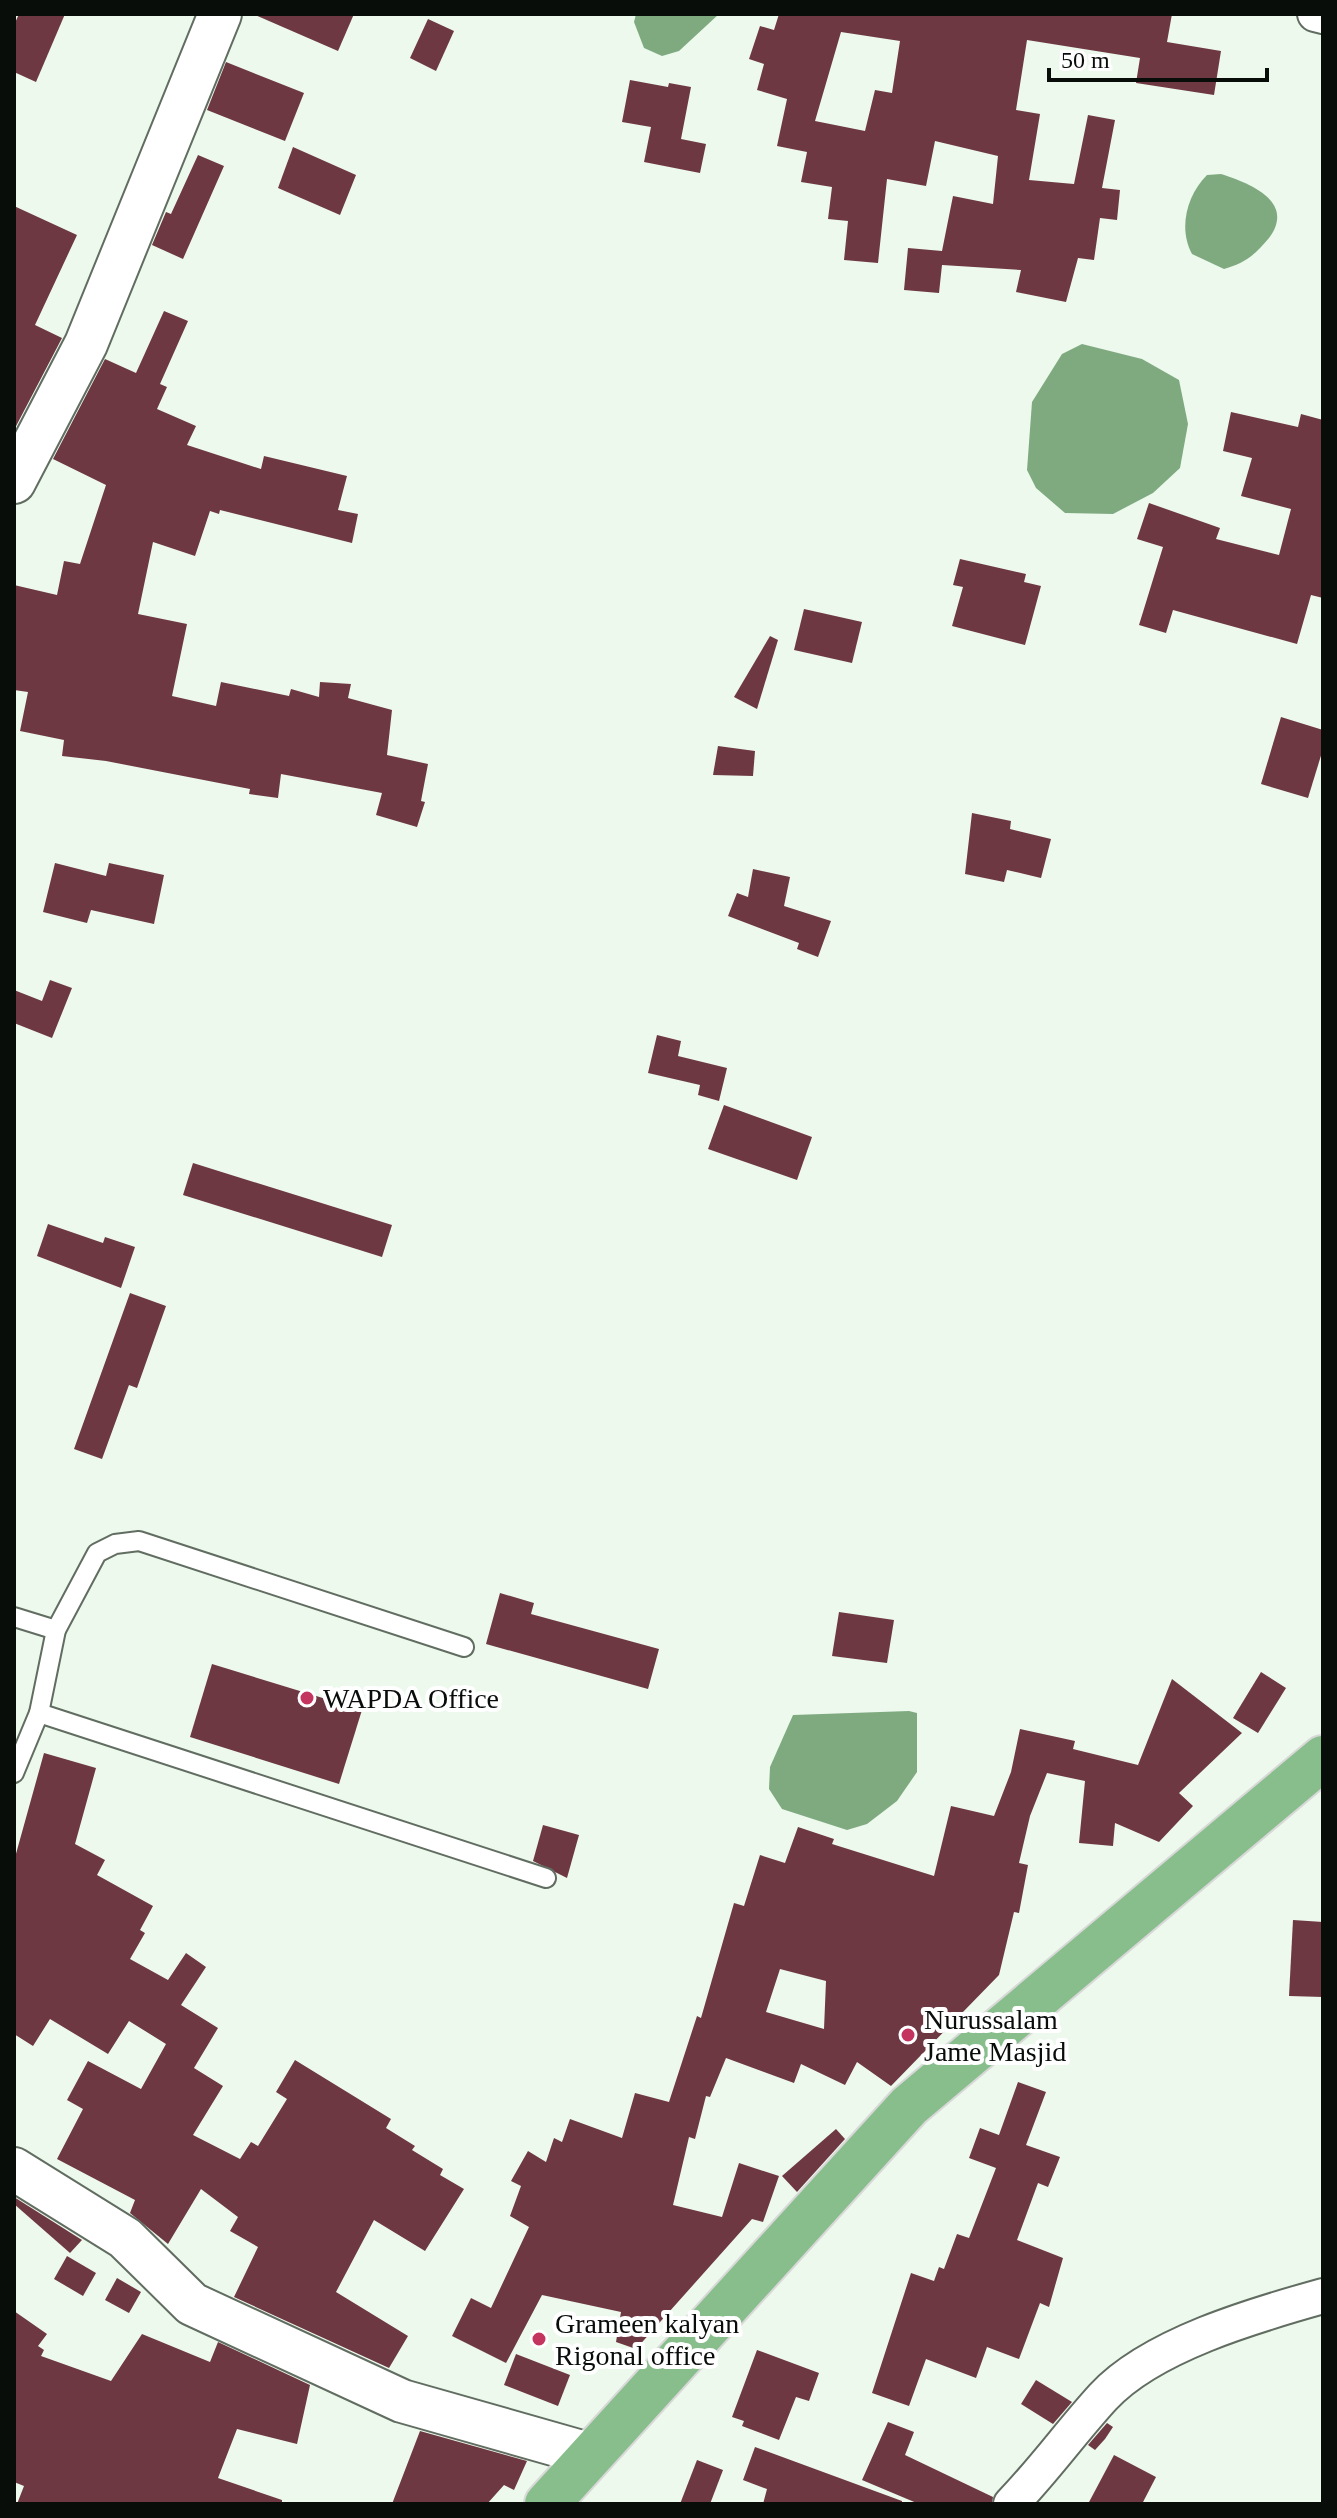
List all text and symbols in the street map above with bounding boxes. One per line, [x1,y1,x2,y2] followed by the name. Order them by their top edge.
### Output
[1049,32,1267,82] scale bar
[1061,47,1110,73] text: 50 m
[323,1683,499,1714] place label: WAPDA Office
[298,1689,316,1707] marker: WAPDA Office
[924,2004,1066,2067] place label: Nurussalam Jame Masjid
[899,2026,917,2044] marker: Nurussalam Jame Masjid
[555,2308,739,2371] place label: Grameen kalyan Rigonal office
[530,2330,548,2348] marker: Grameen kalyan Rigonal office

